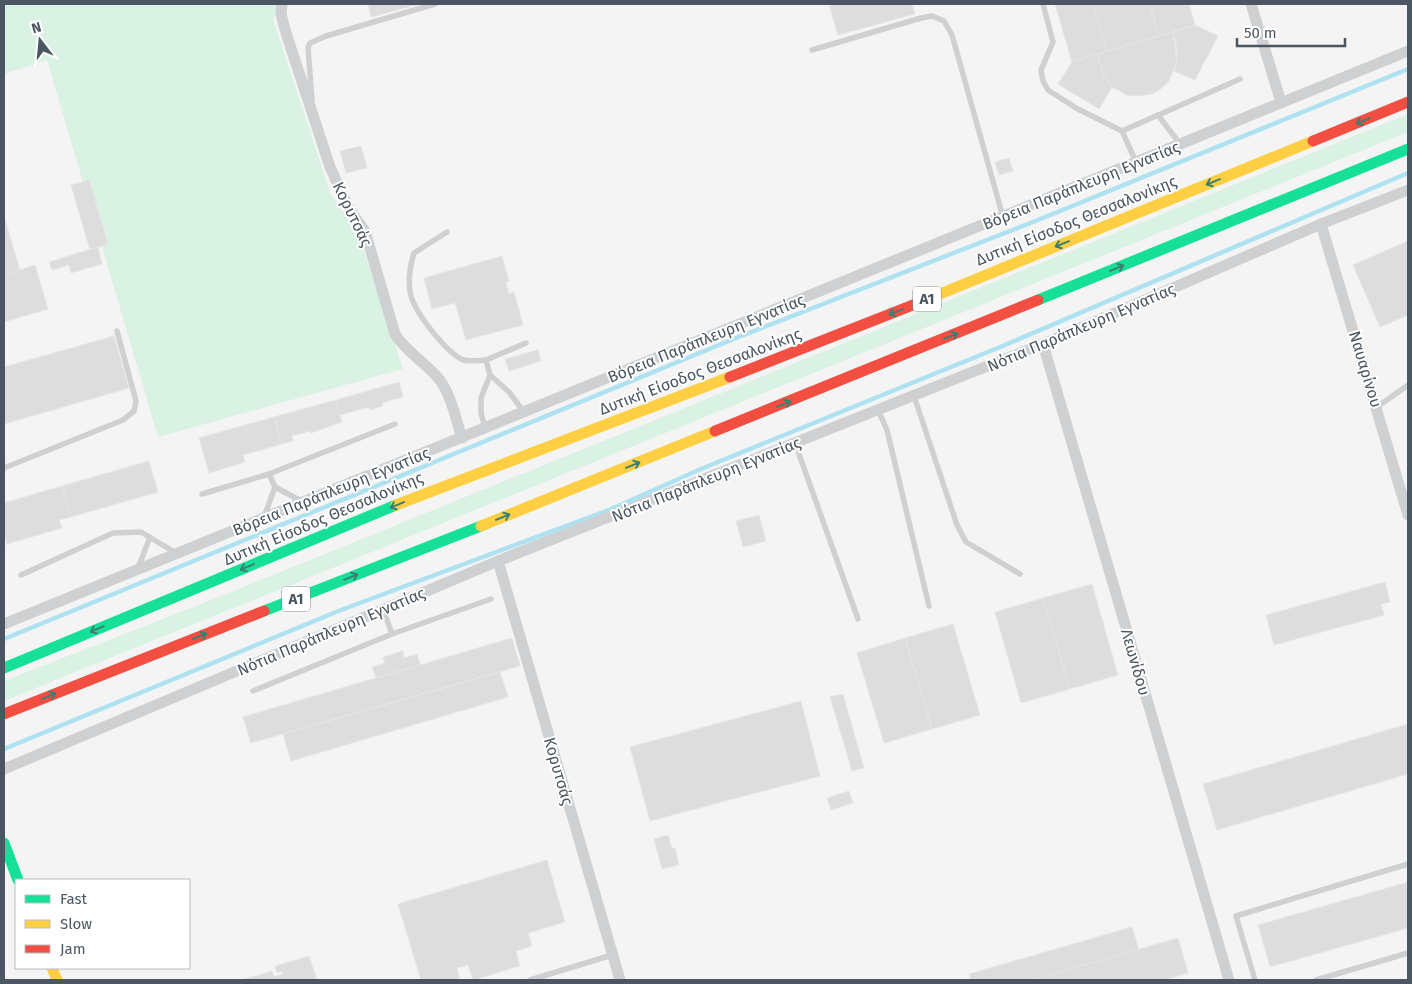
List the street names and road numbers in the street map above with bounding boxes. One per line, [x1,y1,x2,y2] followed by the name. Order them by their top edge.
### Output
[980,137,1183,234] street label: Βόρεια Παράπλευρη Εγνατίας
[973,171,1180,270] street label: Δυτική Είσοδος Θεσσαλονίκης
[329,179,377,250] street label: Κορυτσάς
[984,279,1178,376] street label: Νότια Παράπλευρη Εγνατίας
[913,286,941,312] road number: Α1
[605,290,808,387] street label: Βόρεια Παράπλευρη Εγνατίας
[596,324,804,419] street label: Δυτική Είσοδος Θεσσαλονίκης
[1345,329,1386,410] street label: Ναυαρίνου
[609,433,804,526] street label: Νότια Παράπλευρη Εγνατίας
[230,443,433,540] street label: Βόρεια Παράπλευρη Εγνατίας
[221,468,426,569] street label: Δυτική Είσοδος Θεσσαλονίκης
[234,583,428,680] street label: Νότια Παράπλευρη Εγνατίας
[282,586,310,612] road number: Α1
[1117,627,1154,698] street label: Λεωνίδου
[540,735,577,808] street label: Κορυτσάς

